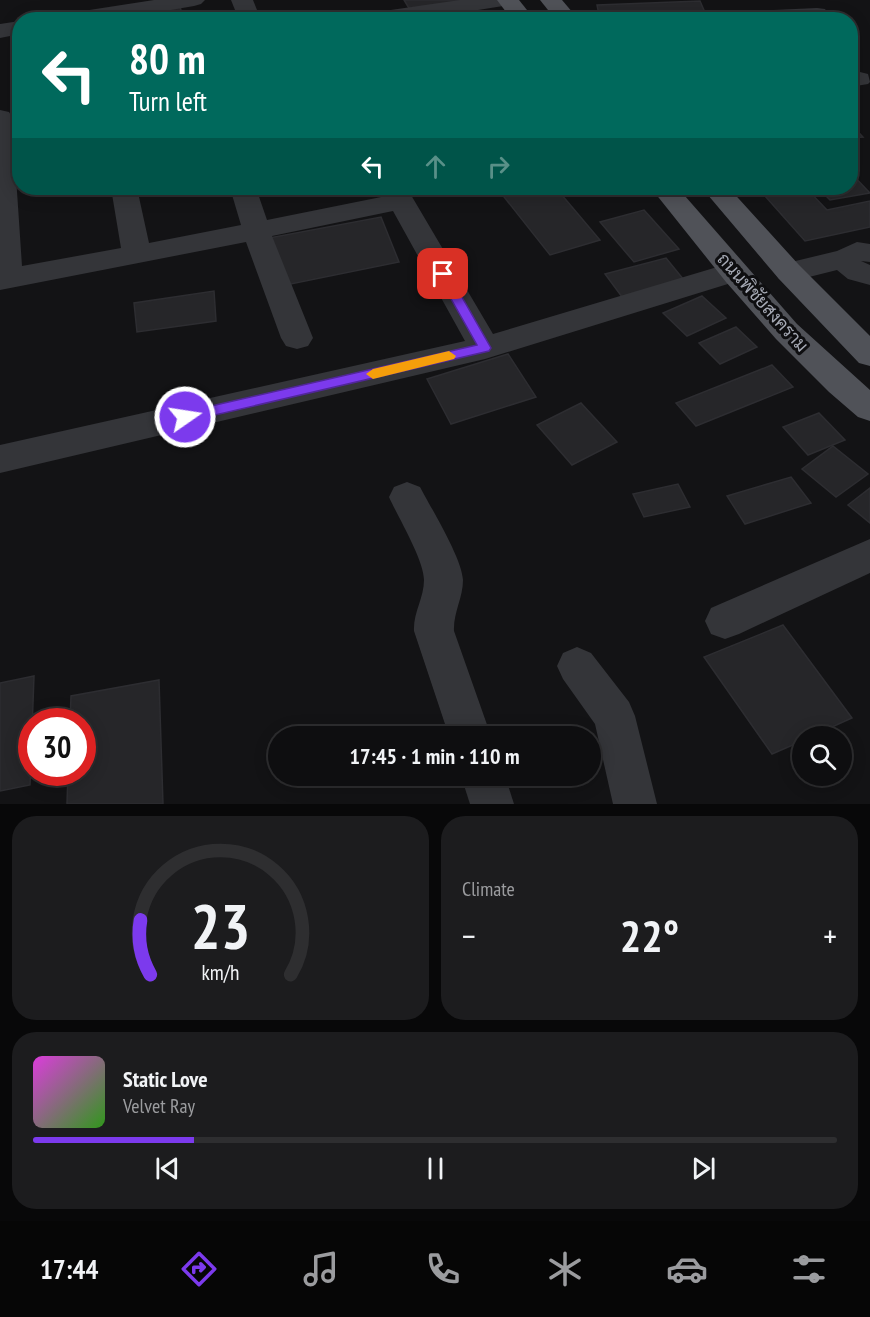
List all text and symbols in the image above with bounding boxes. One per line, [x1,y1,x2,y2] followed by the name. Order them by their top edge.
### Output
[129,31,206,86] text: 80 m
[30,36,108,114] icon: left
[129,84,207,118] text: Turn left
[356,150,389,183] icon: left
[419,150,452,183] icon: ahead
[482,150,515,183] icon: right
[417,248,468,299] pin
[712,248,814,356] street label: ถนนพิชัยสงคราม
[426,257,459,290] icon: arrive
[153,385,217,449] position arrow
[18,708,96,786] speed limit sign: 30
[792,726,852,786] map controls
[792,726,852,786] button: search
[349,742,520,770] text: 17:45 · 1 min · 110 m
[462,876,515,902] text: Climate
[191,885,250,966] text: 23
[620,906,679,964] text: 22°
[462,914,476,957] text: −
[823,914,837,957] text: +
[201,958,240,986] text: km/h
[123,1065,208,1093] text: Static Love
[123,1093,195,1119] text: Velvet Ray
[151,1152,184,1185] icon: previous
[419,1152,452,1185] icon: pause
[687,1152,720,1185] icon: next
[178,1248,220,1290] icon: directions
[300,1248,342,1290] icon: music
[422,1248,464,1290] icon: phone
[544,1248,586,1290] icon: climate
[666,1248,708,1290] icon: car
[788,1248,830,1290] icon: filters
[40,1252,98,1286] text: 17:44

